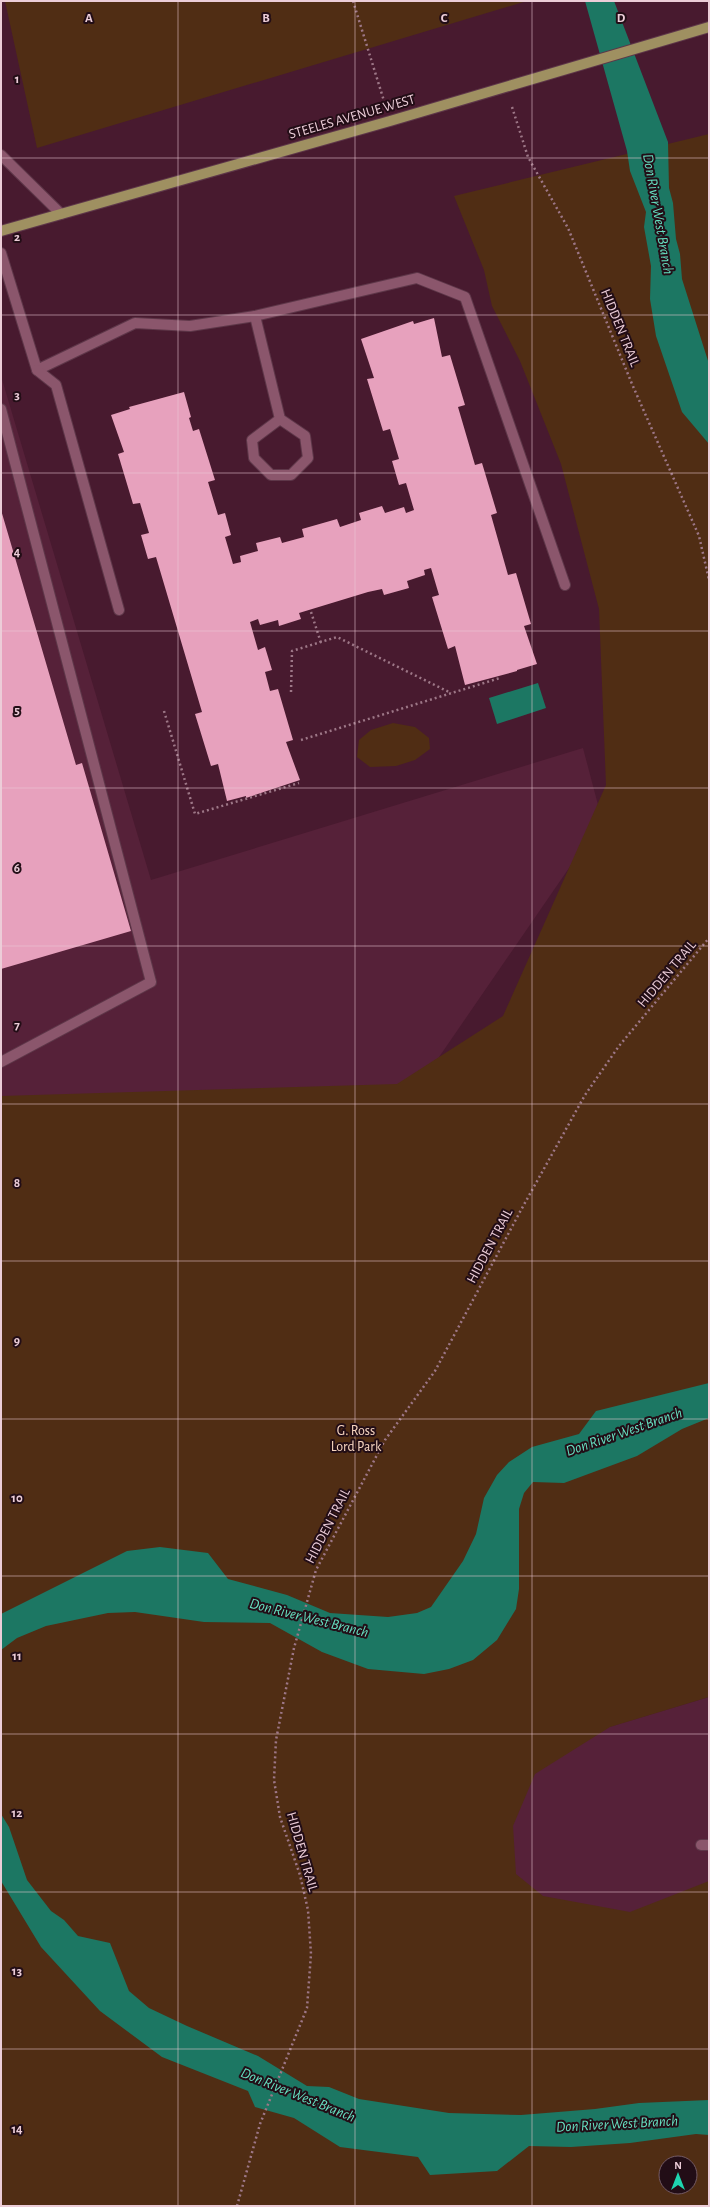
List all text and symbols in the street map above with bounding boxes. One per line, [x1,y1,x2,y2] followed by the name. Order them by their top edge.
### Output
[85,12,93,25] text: A
[262,12,270,25] text: B
[441,12,448,25] text: C
[617,12,626,25] text: D
[15,73,19,86] text: 1
[287,92,417,142] street label: STEELES AVENUE WEST
[640,153,676,275] water label: Don River West Branch
[14,231,20,244] text: 2
[598,287,642,369] street label: HIDDEN TRAIL
[14,389,20,402] text: 3
[14,546,21,559] text: 4
[14,704,20,717] text: 5
[14,862,20,875] text: 6
[635,938,699,1010] street label: HIDDEN TRAIL
[14,1019,20,1032] text: 7
[14,1177,20,1190] text: 8
[464,1206,516,1286] street label: HIDDEN TRAIL
[14,1335,20,1348] text: 9
[564,1405,684,1459] water label: Don River West Branch
[331,1424,382,1454] park label: G. Ross Lord Park
[303,1486,353,1566] street label: HIDDEN TRAIL
[11,1492,23,1505] text: 10
[248,1596,370,1640] water label: Don River West Branch
[12,1650,22,1663] text: 11
[12,1807,22,1820] text: 12
[284,1810,320,1894] street label: HIDDEN TRAIL
[12,1965,23,1978] text: 13
[239,2065,357,2125] water label: Don River West Branch
[556,2113,678,2135] water label: Don River West Branch
[11,2123,23,2136] text: 14
[658,2155,698,2195] north arrow
[674,2160,682,2171] text: N

